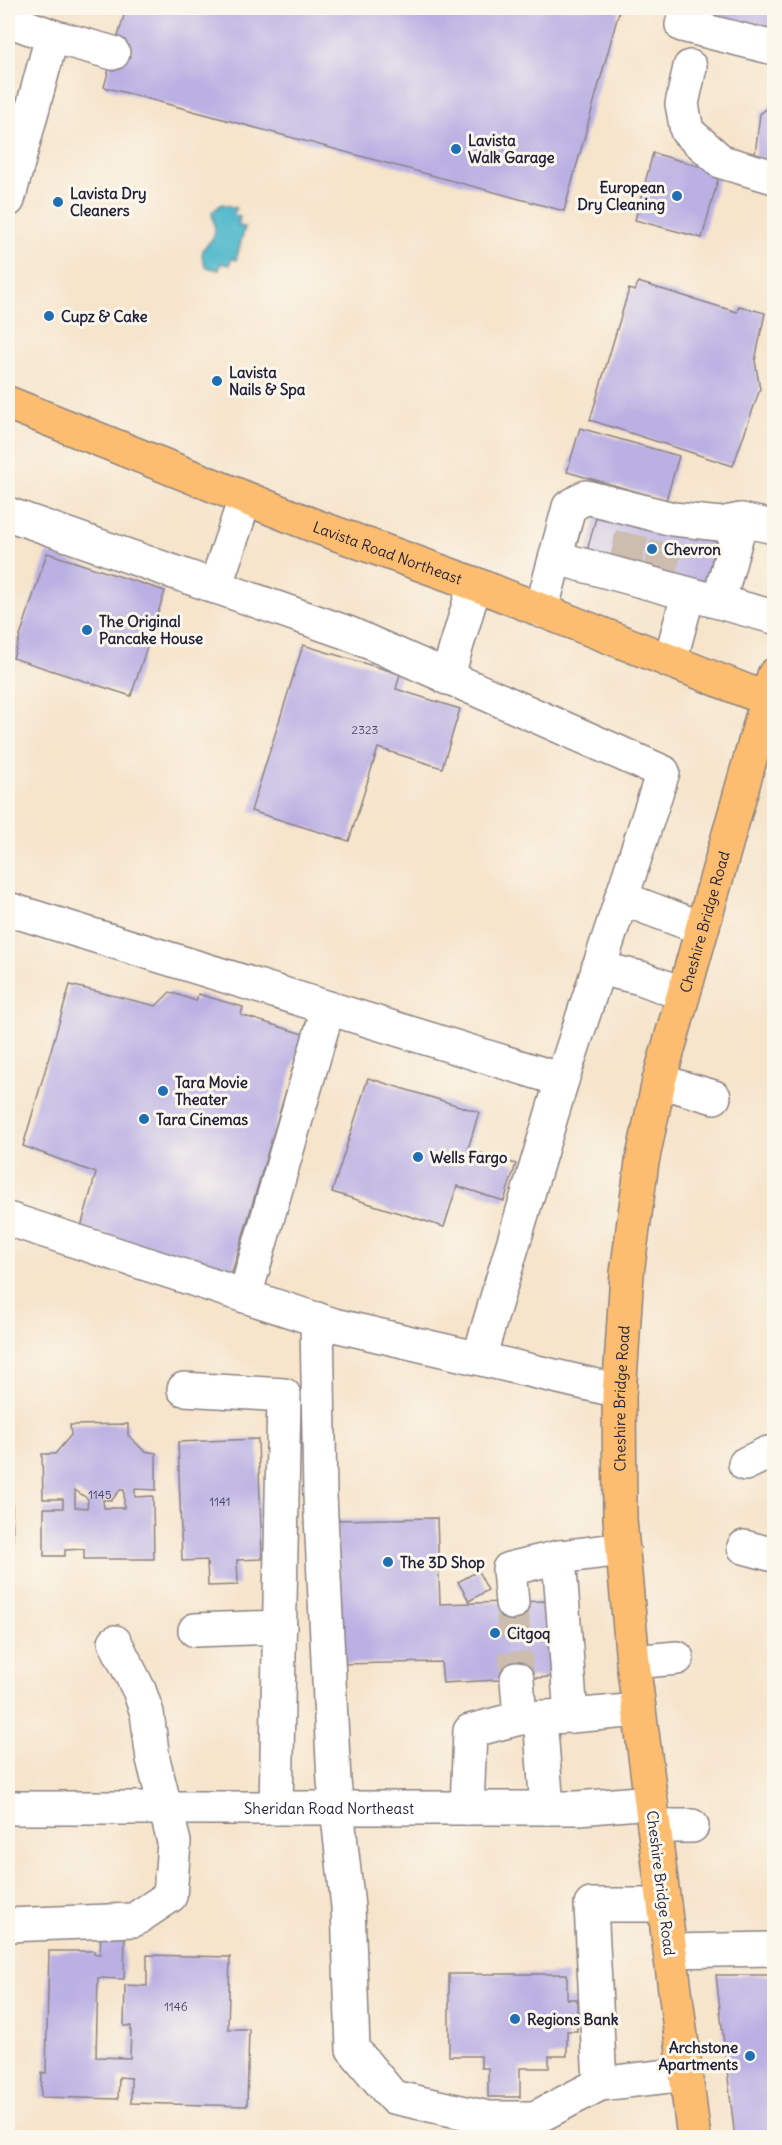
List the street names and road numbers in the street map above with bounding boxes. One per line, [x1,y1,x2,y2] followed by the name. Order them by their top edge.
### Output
[311,517,465,588] street label: Lavista Road Northeast
[675,849,733,995] street label: Cheshire Bridge Road
[609,1325,633,1472] street label: Cheshire Bridge Road
[244,1799,414,1818] street label: Sheridan Road Northeast
[643,1809,679,1957] street label: Cheshire Bridge Road

